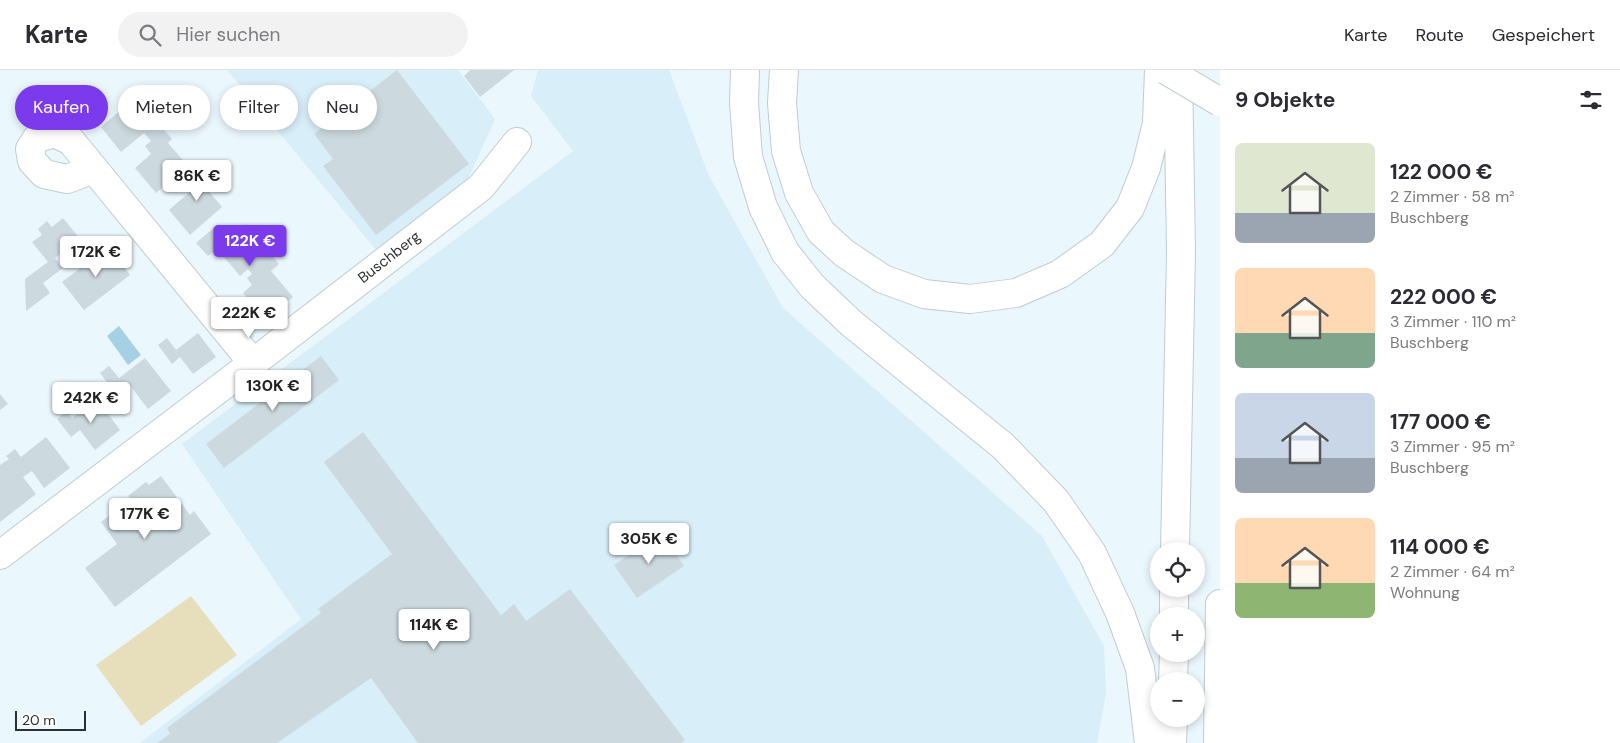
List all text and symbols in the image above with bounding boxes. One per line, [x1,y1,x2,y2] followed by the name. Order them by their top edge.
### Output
[118,12,468,57] search box
[25,19,88,50] text: Karte
[136,21,164,49] icon: search
[176,22,281,47] text: Hier suchen
[1344,23,1388,47] text: Karte
[1416,23,1464,47] text: Route
[1492,23,1595,47] text: Gespeichert
[15,85,108,130] chip: Kaufen
[118,85,210,130] chip: Mieten
[220,85,298,130] chip: Filter
[308,85,377,130] chip: Neu
[1235,86,1336,114] text: 9 Objekte
[1577,86,1605,114] icon: filters
[1390,158,1493,186] text: 122 000 €
[162,160,232,202] pin: 86K €
[1275,163,1335,223] icon: home
[173,165,221,186] text: 86K €
[1390,186,1514,207] text: 2 Zimmer · 58 m²
[1390,207,1469,228] text: Buschberg
[209,224,291,267] pin: 122K €
[354,226,424,288] street label: Buschberg
[224,230,276,251] text: 122K €
[55,236,137,278] pin: 172K €
[71,241,121,262] text: 172K €
[1390,283,1497,311] text: 222 000 €
[1275,288,1335,348] icon: home
[208,296,290,339] pin: 222K €
[222,302,276,323] text: 222K €
[1390,311,1516,332] text: 3 Zimmer · 110 m²
[1390,332,1469,353] text: Buschberg
[232,370,314,412] pin: 130K €
[246,375,300,396] text: 130K €
[50,382,132,424] pin: 242K €
[63,387,119,408] text: 242K €
[1390,408,1491,436] text: 177 000 €
[1275,413,1335,473] icon: home
[1390,436,1515,457] text: 3 Zimmer · 95 m²
[1390,457,1469,478] text: Buschberg
[104,498,186,540] pin: 177K €
[120,503,170,524] text: 177K €
[608,522,690,565] pin: 305K €
[620,528,678,549] text: 305K €
[1390,533,1490,561] text: 114 000 €
[1275,538,1335,598] icon: home
[1150,542,1205,727] map controls
[1150,542,1205,597] button: locate
[1390,561,1515,582] text: 2 Zimmer · 64 m²
[1390,582,1460,603] text: Wohnung
[1150,607,1205,662] button: +
[393,608,475,651] pin: 114K €
[410,614,458,635] text: 114K €
[1150,672,1205,727] button: −
[15,708,86,731] scale bar
[22,711,56,729] text: 20 m

